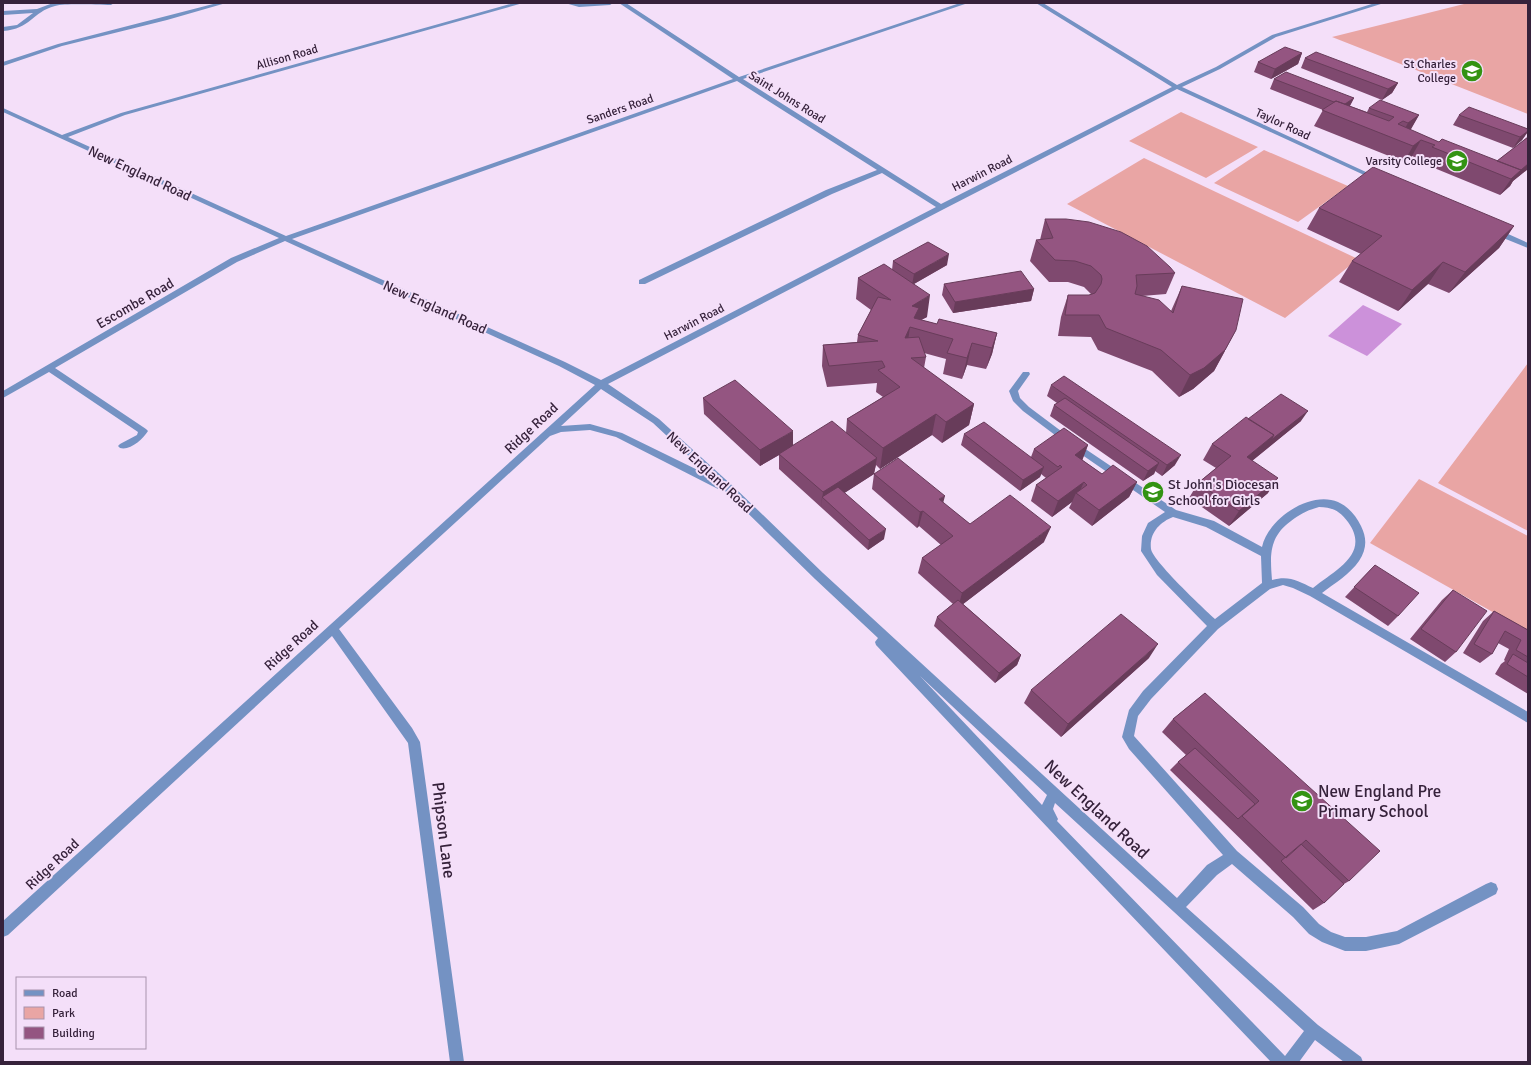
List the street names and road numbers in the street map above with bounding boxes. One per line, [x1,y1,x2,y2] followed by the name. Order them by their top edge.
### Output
[254,41,320,73] street label: Allison Road
[746,68,828,127] street label: Saint Johns Road
[585,91,656,128] street label: Sanders Road
[1253,105,1313,144] street label: Taylor Road
[86,142,194,205] street label: New England Road
[950,152,1015,195] street label: Harwin Road
[94,274,177,332] street label: Escombe Road
[380,277,489,338] street label: New England Road
[662,301,727,344] street label: Harwin Road
[501,399,562,457] street label: Ridge Road
[663,428,756,517] street label: New England Road
[261,617,322,674] street label: Ridge Road
[1040,755,1153,863] street label: New England Road
[427,781,460,879] street label: Phipson Lane
[22,835,83,893] street label: Ridge Road

